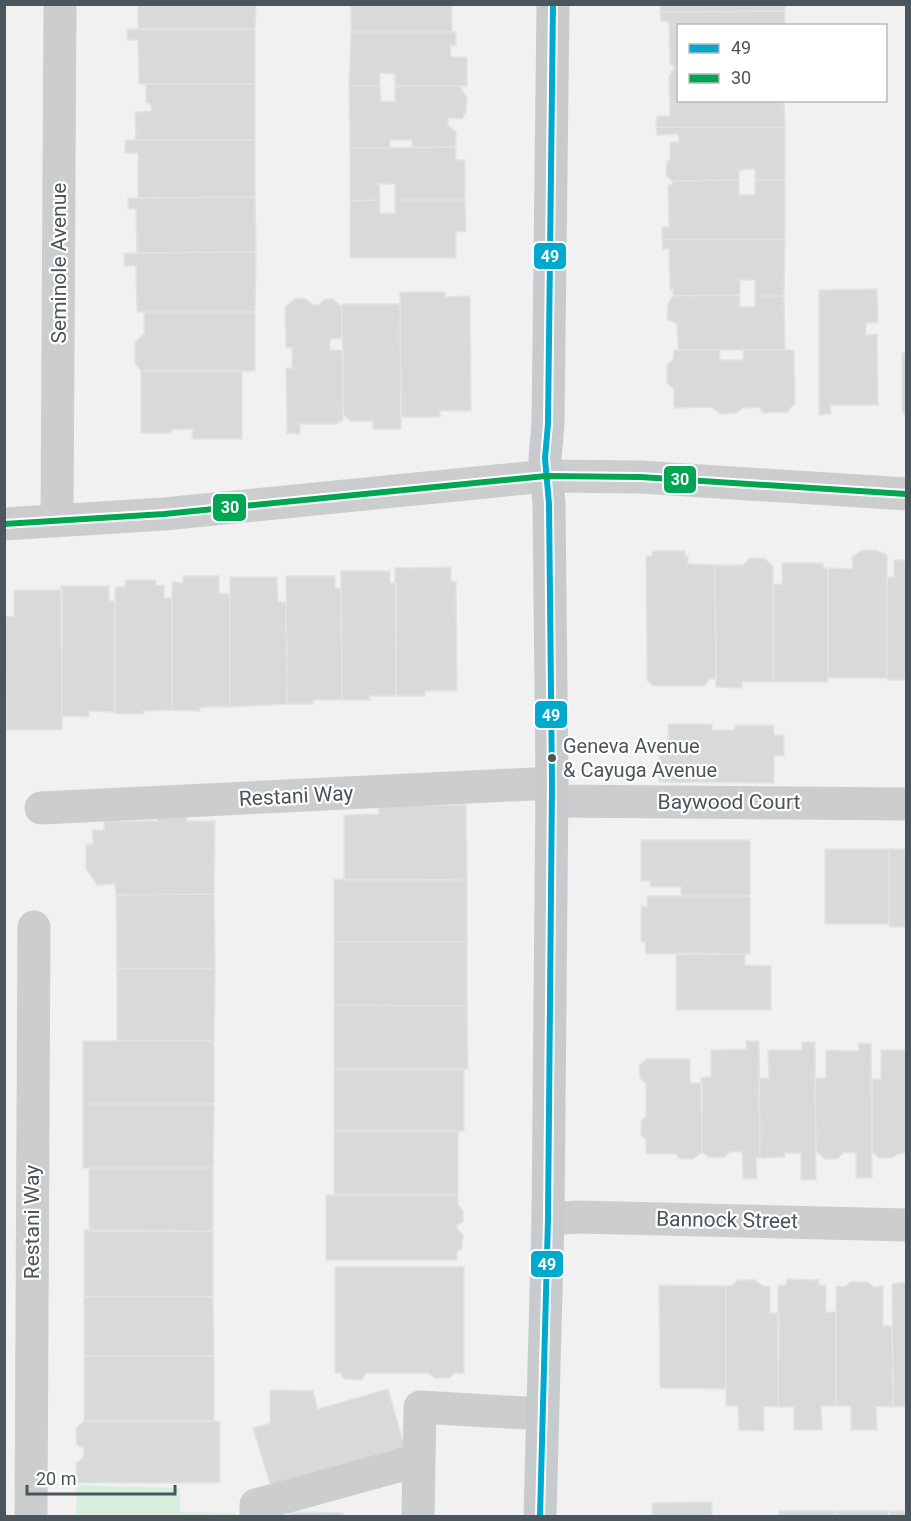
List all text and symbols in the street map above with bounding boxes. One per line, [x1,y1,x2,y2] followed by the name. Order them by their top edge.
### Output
[677,24,887,102] legend
[731,37,751,58] text: 49
[731,67,751,88] text: 30
[47,183,71,343] street label: Seminole Avenue
[533,242,567,270] line badge: 49
[541,247,559,266] text: 49
[663,465,697,494] line badge: 30
[671,470,689,489] text: 30
[212,493,247,522] line badge: 30
[221,498,239,517] text: 30
[534,700,568,729] line badge: 49
[542,706,560,725] text: 49
[563,734,717,782] place label: Geneva Avenue & Cayuga Avenue
[546,752,558,764] marker: Geneva Avenue & Cayuga Avenue
[238,781,354,811] street label: Restani Way
[658,790,801,814] street label: Baywood Court
[20,1165,44,1279] street label: Restani Way
[656,1207,798,1233] street label: Bannock Street
[530,1250,564,1278] line badge: 49
[538,1255,556,1274] text: 49
[27,1458,176,1496] scale bar
[36,1468,76,1489] text: 20 m

